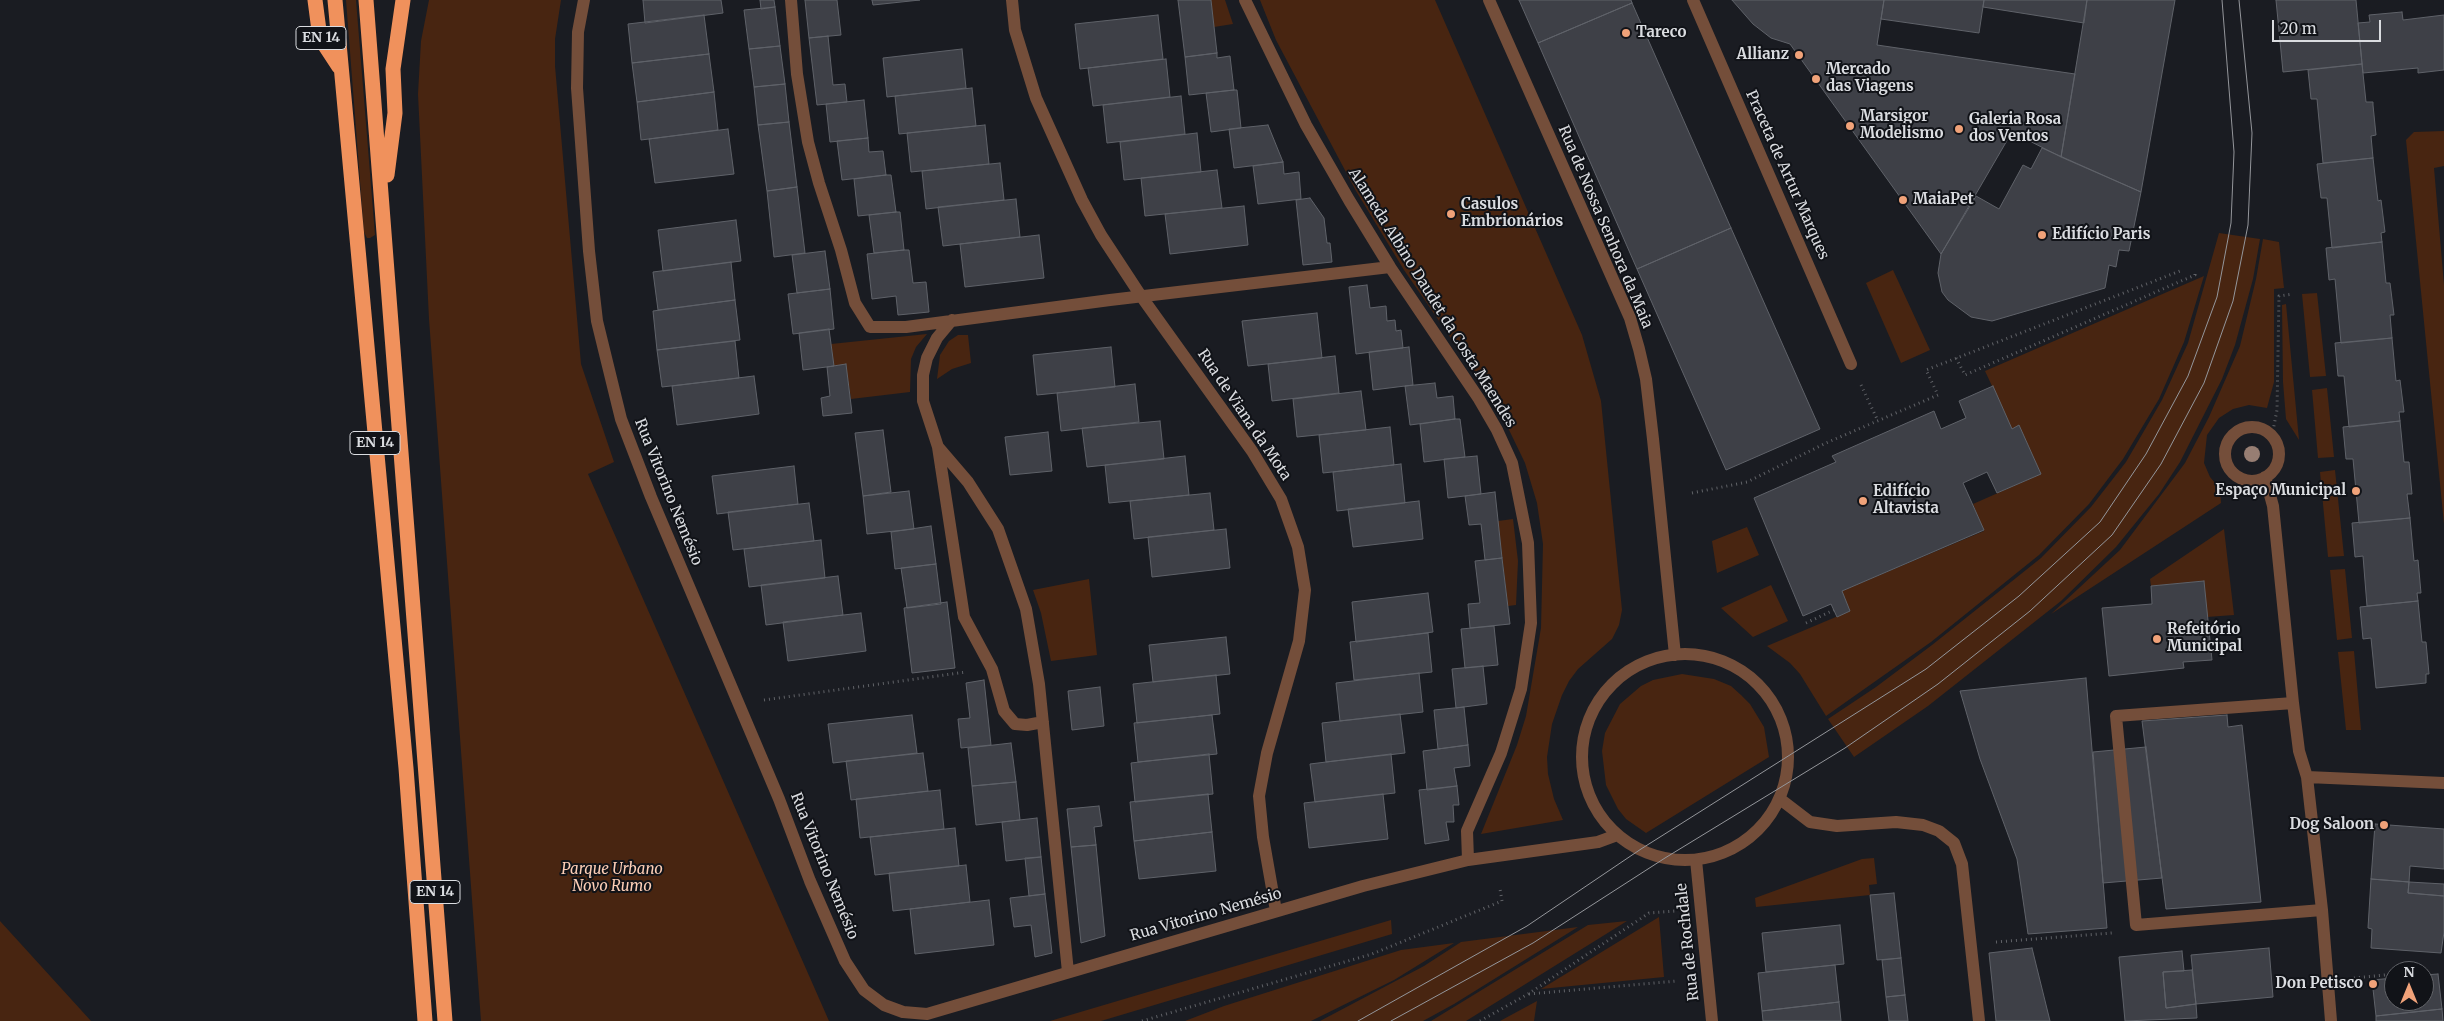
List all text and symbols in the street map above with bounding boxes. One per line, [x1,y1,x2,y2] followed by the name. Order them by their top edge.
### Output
[2274,10,2383,42] scale bar
[2280,19,2317,38] text: 20 m
[1636,24,1686,42] place label: Tareco
[296,26,346,49] road number: EN 14
[1620,27,1632,39] marker: Tareco
[1737,46,1789,64] place label: Allianz
[1793,49,1805,61] marker: Allianz
[1826,61,1914,96] place label: Mercado das Viagens
[1810,73,1822,85] marker: Mercado das Viagens
[1742,88,1832,262] street label: Praceta de Artur Marques
[1860,108,1943,143] place label: Marsigor Modelismo
[1969,111,2061,146] place label: Galeria Rosa dos Ventos
[1844,120,1856,132] marker: Marsigor Modelismo
[1554,123,1656,331] street label: Rua de Nossa Senhora da Maia
[1953,123,1965,135] marker: Galeria Rosa dos Ventos
[1344,165,1520,431] street label: Alameda Albino Daudet da Costa Maendes
[1913,191,1974,209] place label: MaiaPet
[1897,194,1909,206] marker: MaiaPet
[1461,196,1563,231] place label: Casulos Embrionários
[1445,208,1457,220] marker: Casulos Embrionários
[2052,226,2150,244] place label: Edifício Paris
[2036,229,2048,241] marker: Edifício Paris
[1193,346,1295,484] street label: Rua de Viana da Mota
[630,416,706,568] street label: Rua Vitorino Nemésio
[350,432,400,454] road number: EN 14
[2215,482,2346,500] place label: Espaço Municipal
[1873,483,1939,518] place label: Edifício Altavista
[2350,485,2362,497] marker: Espaço Municipal
[1857,495,1869,507] marker: Edifício Altavista
[2167,621,2242,656] place label: Refeitório Municipal
[2151,633,2163,645] marker: Refeitório Municipal
[786,790,862,942] street label: Rua Vitorino Nemésio
[2289,816,2374,834] place label: Dog Saloon
[2378,819,2390,831] marker: Dog Saloon
[561,861,663,896] park label: Parque Urbano Novo Rumo
[410,880,460,904] road number: EN 14
[1673,882,1703,1002] street label: Rua de Rochdale
[1128,885,1284,945] street label: Rua Vitorino Nemésio
[2384,961,2434,1011] north arrow
[2403,963,2415,981] text: N
[2275,975,2363,993] place label: Don Petisco
[2367,978,2379,990] marker: Don Petisco

